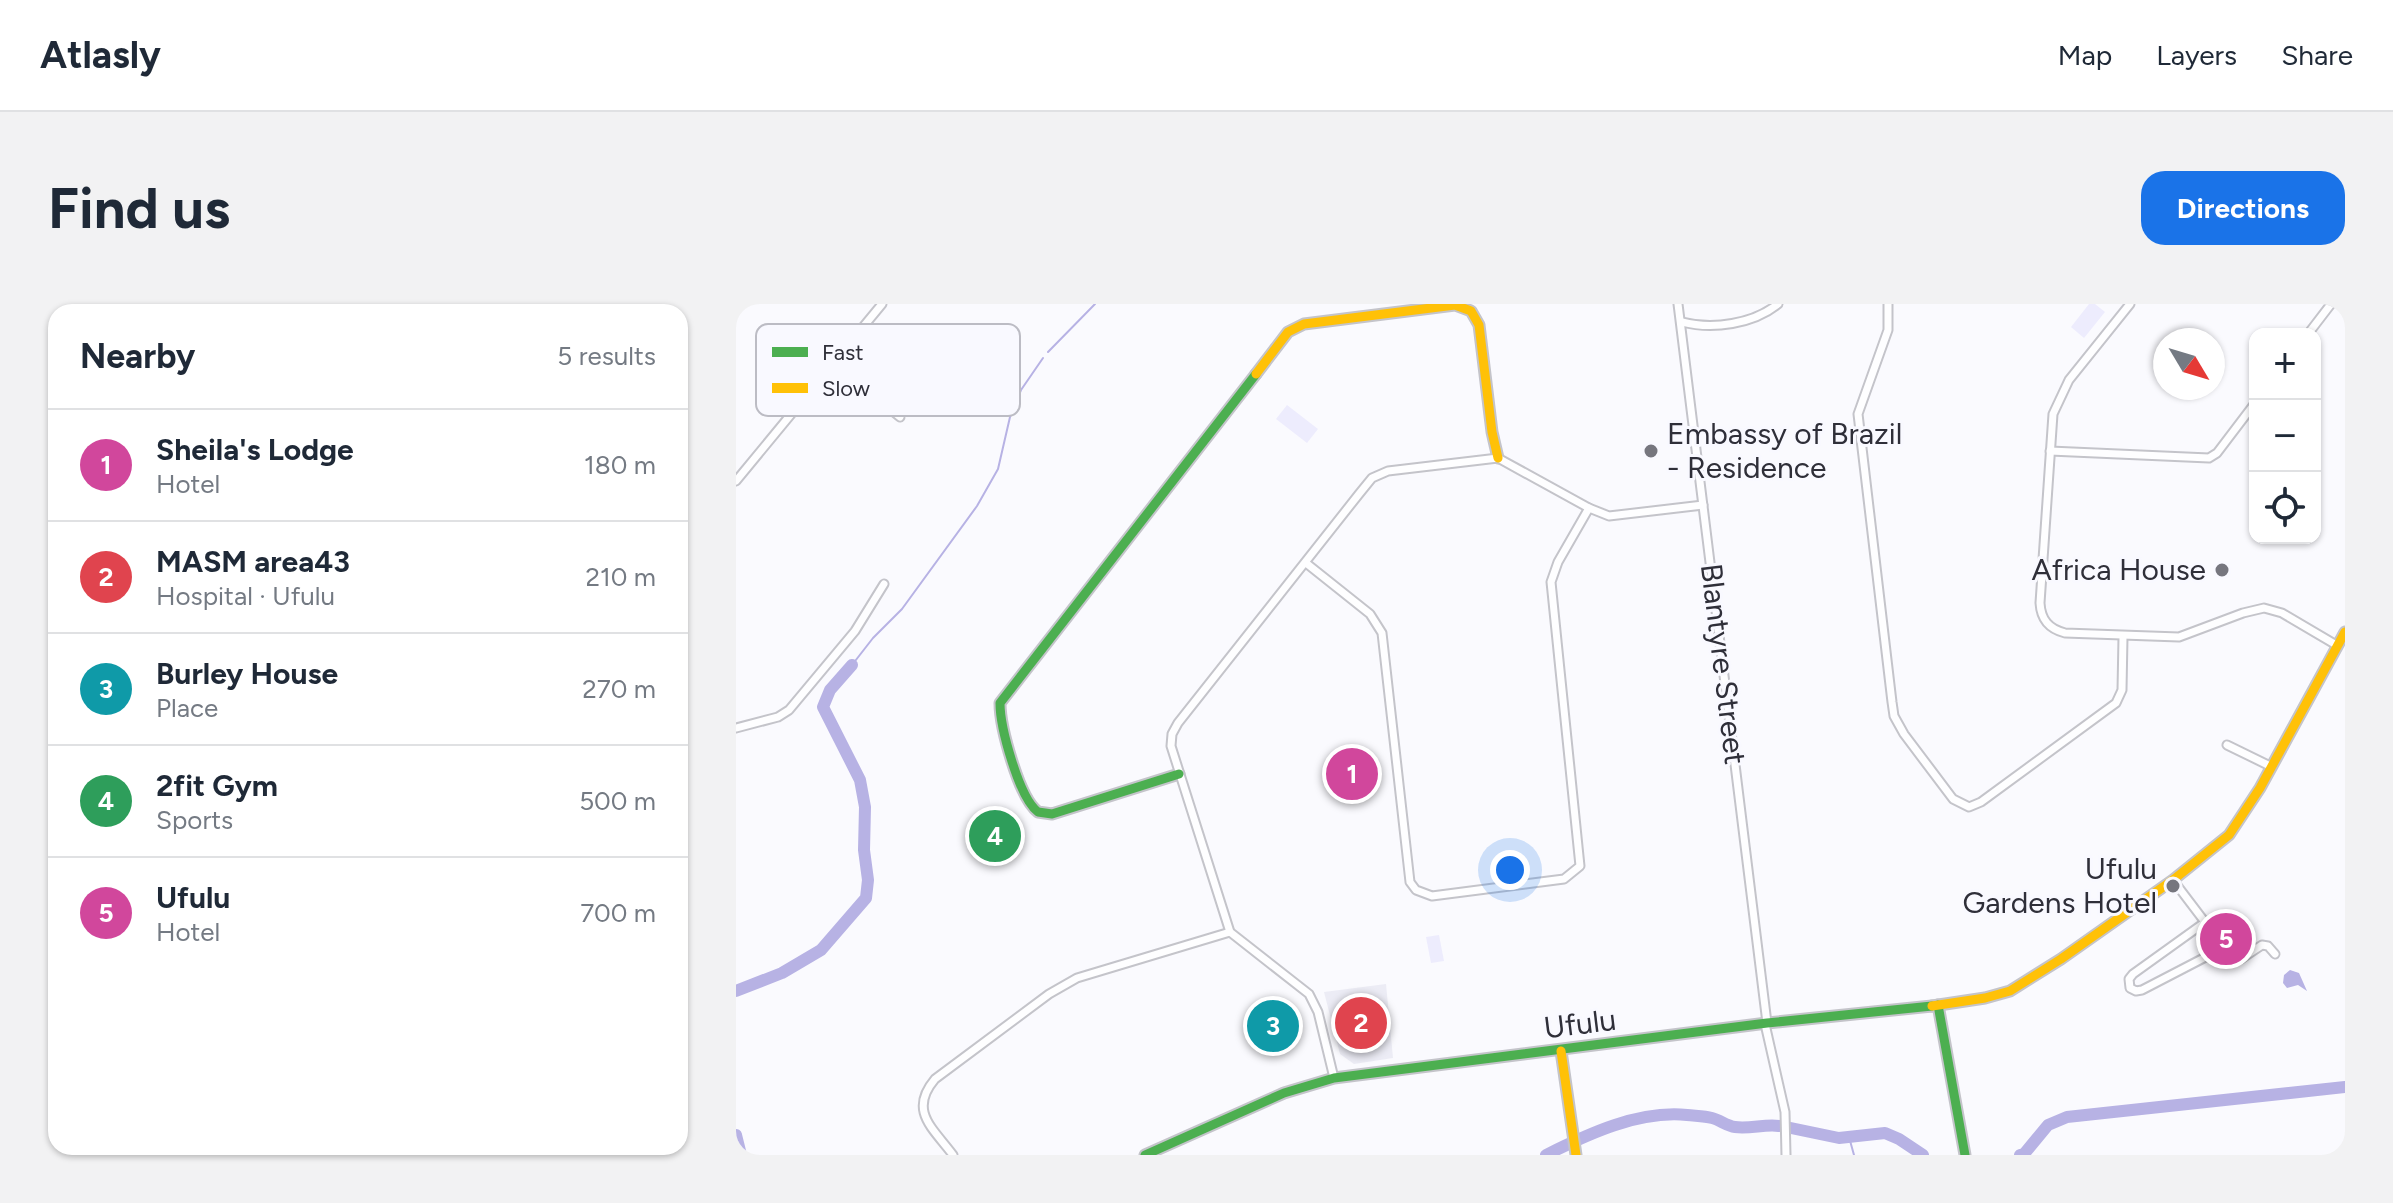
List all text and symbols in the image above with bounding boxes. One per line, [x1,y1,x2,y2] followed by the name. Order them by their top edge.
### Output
[40,32,161,78] text: Atlasly
[2058,38,2112,72] text: Map
[2156,38,2237,72] text: Layers
[2281,38,2353,72] text: Share
[2141,171,2345,245] button: Directions
[48,175,230,242] text: Find us
[756,324,1020,416] legend
[2153,328,2225,400] north arrow
[2249,328,2321,544] map controls
[2249,328,2321,400] button: +
[80,336,195,377] text: Nearby
[822,339,864,366] text: Fast
[557,340,656,372] text: 5 results
[822,375,871,402] text: Slow
[2249,400,2321,472] button: −
[1667,415,1902,486] place label: Embassy of Brazil - Residence
[156,431,354,468] text: Sheila's Lodge
[1642,442,1660,460] marker: Embassy of Brazil - Residence
[101,449,111,481] text: 1
[584,449,656,481] text: 180 m
[156,468,220,500] text: Hotel
[2249,472,2321,544] button: locate
[156,543,350,580] text: MASM area43
[2032,551,2206,588] place label: Africa House
[98,561,114,593] text: 2
[586,561,656,593] text: 210 m
[1693,561,1754,766] street label: Blantyre Street
[2213,561,2231,579] marker: Africa House
[156,580,335,612] text: Hospital · Ufulu
[156,655,338,692] text: Burley House
[99,673,113,705] text: 3
[582,673,656,705] text: 270 m
[156,692,218,724] text: Place
[1326,744,1378,804] pin: 1
[156,767,278,804] text: 2fit Gym
[98,785,114,817] text: 4
[579,785,656,817] text: 500 m
[156,804,233,836] text: Sports
[969,806,1021,866] pin: 4
[1490,850,1530,890] your location
[1962,850,2157,921] place label: Ufulu Gardens Hotel
[2164,877,2182,895] marker: Ufulu Gardens Hotel
[156,879,230,916] text: Ufulu
[98,897,114,929] text: 5
[580,897,656,929] text: 700 m
[2200,909,2252,969] pin: 5
[156,916,220,948] text: Hotel
[1335,993,1387,1053] pin: 2
[1247,996,1299,1056] pin: 3
[1542,1001,1618,1046] street label: Ufulu

